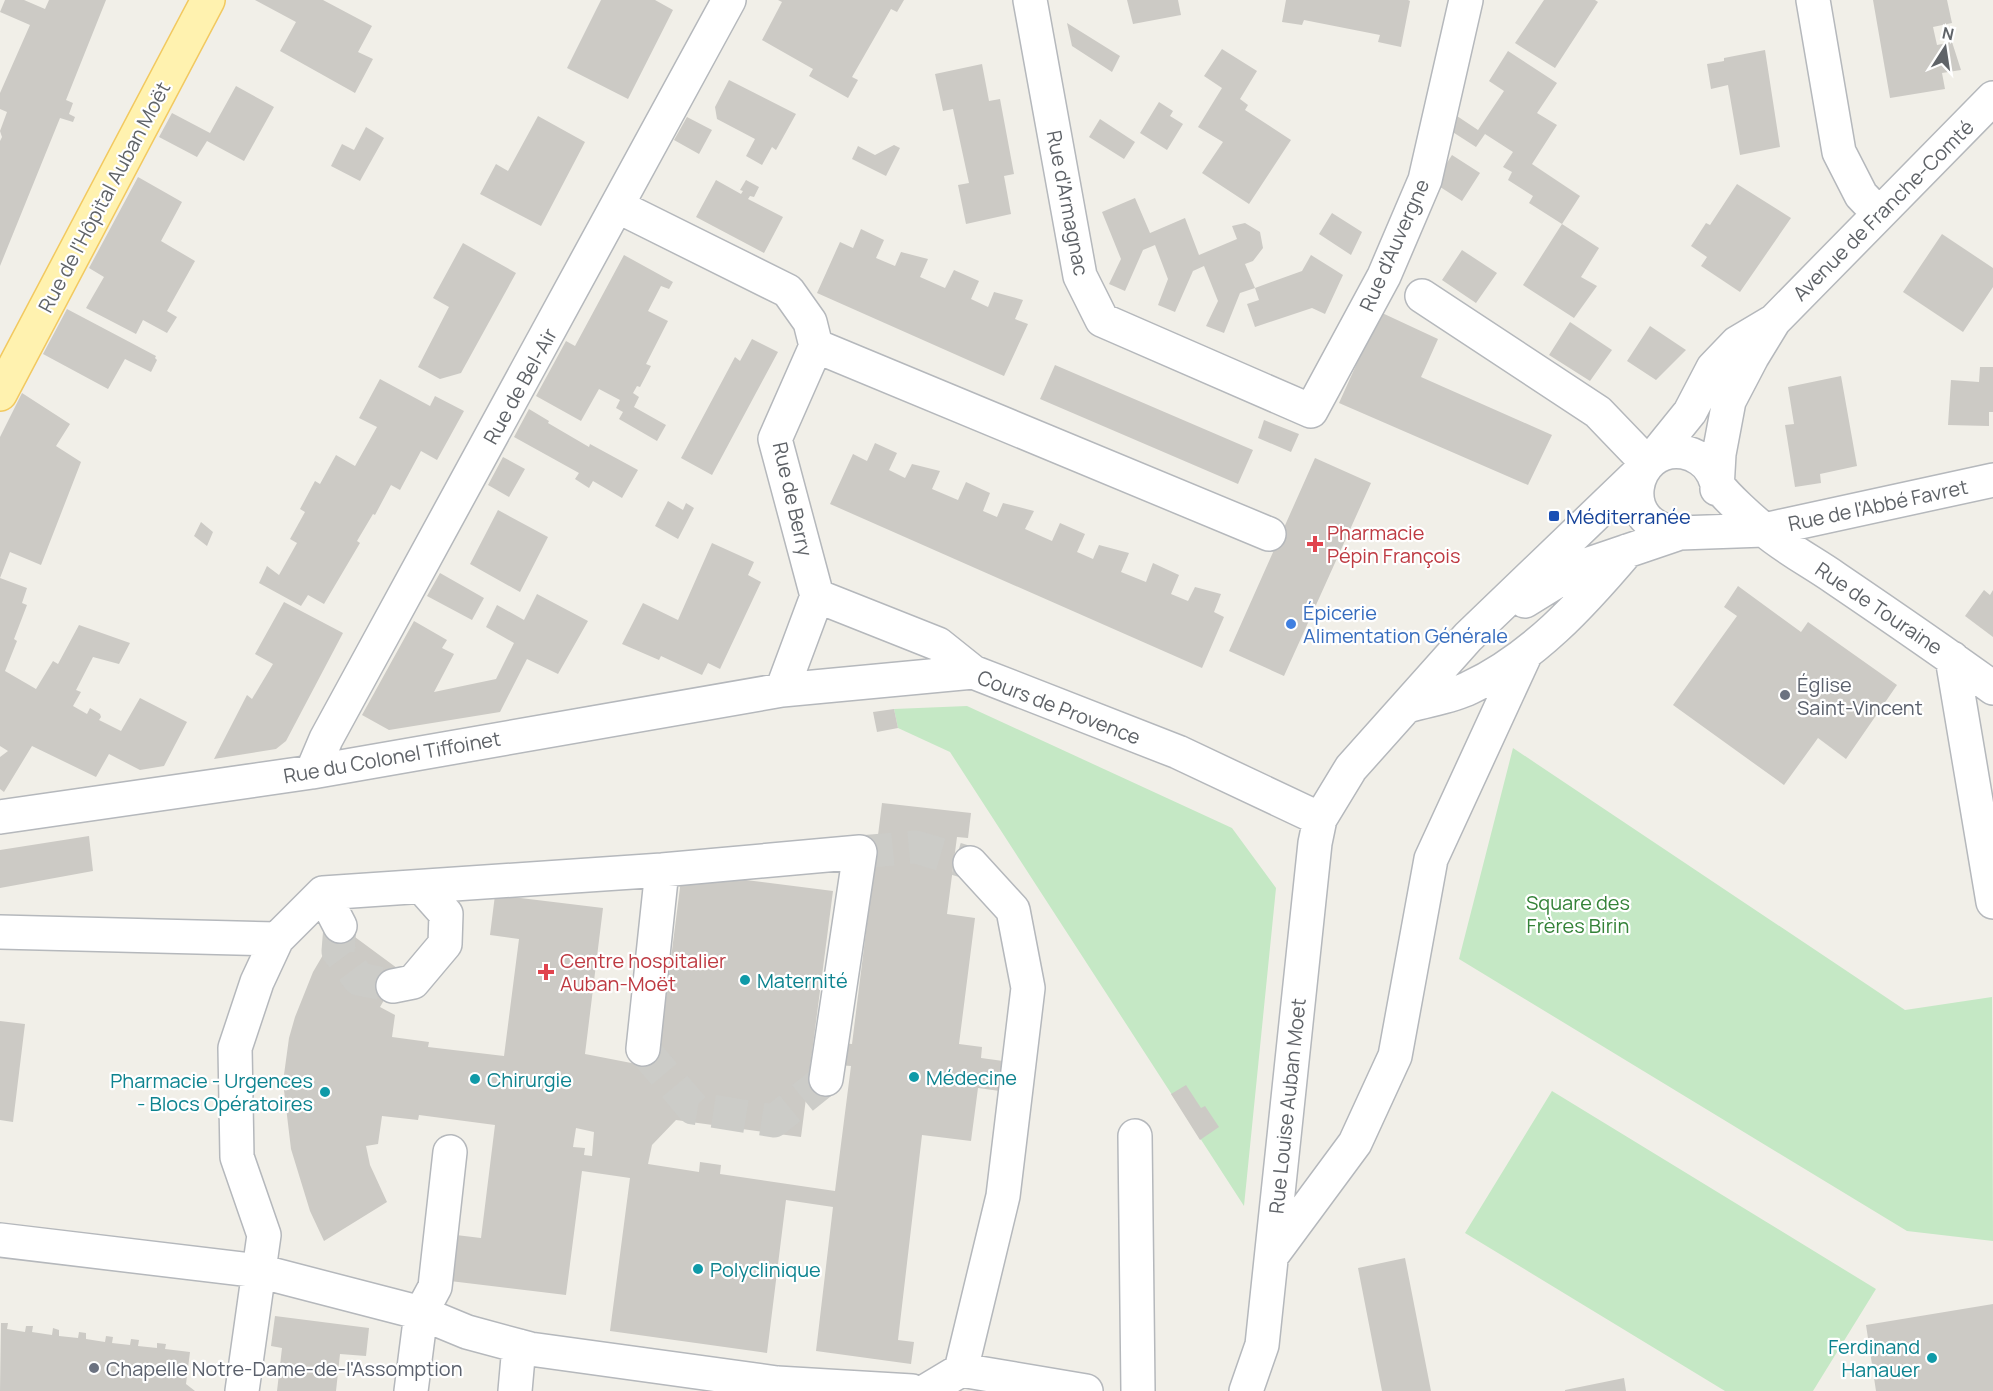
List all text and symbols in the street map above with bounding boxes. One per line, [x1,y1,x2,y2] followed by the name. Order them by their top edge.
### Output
[1915,18,1975,78] north arrow
[1940,21,1956,45] text: N
[32,77,176,317] street label: Rue de l'Hôpital Auban Moët
[1787,114,1979,306] street label: Avenue de Franche-Comté
[1041,128,1095,278] street label: Rue d'Armagnac
[1353,175,1435,315] street label: Rue d'Auvergne
[477,323,563,449] street label: Rue de Bel-Air
[767,439,819,559] street label: Rue de Berry
[1786,473,1970,537] street label: Rue de l'Abbé Favret
[1566,503,1691,530] place label: Méditerranée
[1547,509,1561,523] marker: Méditerranée
[1327,519,1460,569] place label: Pharmacie Pépin François
[1308,537,1322,551] marker: Pharmacie Pépin François
[1810,555,1948,661] street label: Rue de Touraine
[1303,599,1508,649] place label: Épicerie Alimentation Générale
[1284,617,1298,631] marker: Épicerie Alimentation Générale
[973,663,1145,751] street label: Cours de Provence
[1797,671,1923,721] place label: Église Saint-Vincent
[1778,688,1792,702] marker: Église Saint-Vincent
[281,725,503,789] street label: Rue du Colonel Tiffoinet
[1526,889,1630,939] park label: Square des Frères Birin
[560,947,726,997] place label: Centre hospitalier Auban-Moët
[537,963,555,981] marker: Centre hospitalier Auban-Moët
[757,967,848,994] place label: Maternité
[738,973,752,987] marker: Maternité
[1262,997,1312,1215] street label: Rue Louise Auban Moet
[926,1064,1017,1091] place label: Médecine
[487,1066,572,1093] place label: Chirurgie
[110,1067,313,1117] place label: Pharmacie - Urgences - Blocs Opératoires
[907,1070,921,1084] marker: Médecine
[468,1072,482,1086] marker: Chirurgie
[318,1085,332,1099] marker: Pharmacie - Urgences - Blocs Opératoires
[710,1256,821,1283] place label: Polyclinique
[691,1262,705,1276] marker: Polyclinique
[1828,1333,1920,1383] place label: Ferdinand Hanauer
[1925,1351,1939,1365] marker: Ferdinand Hanauer
[106,1355,463,1382] place label: Chapelle Notre-Dame-de-l'Assomption
[87,1361,101,1375] marker: Chapelle Notre-Dame-de-l'Assomption

